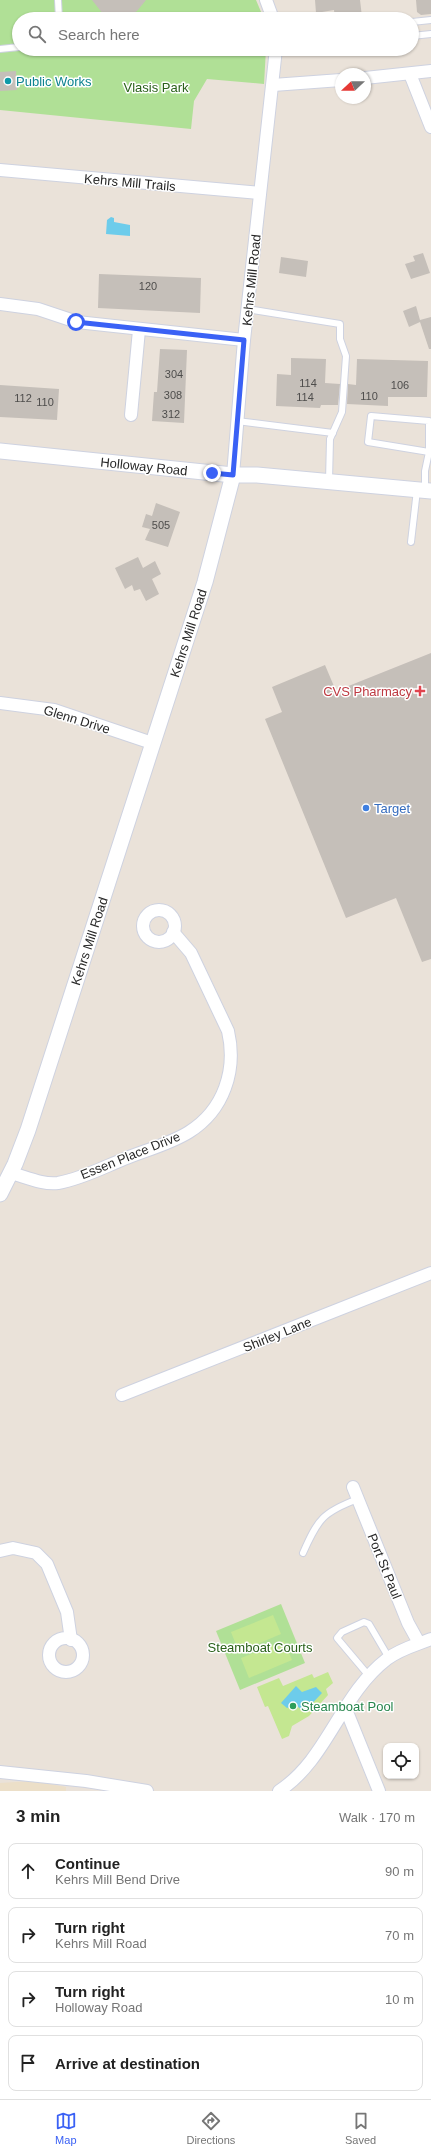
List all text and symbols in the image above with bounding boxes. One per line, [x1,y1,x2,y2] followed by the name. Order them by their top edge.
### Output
[12,12,419,56] search box
[26,23,48,45] icon: search
[58,26,140,43] text: Search here
[335,68,371,104] north arrow
[16,74,92,89] place label: Public Works
[3,76,13,86] marker: Public Works
[123,80,189,95] park label: Vlasis Park
[84,171,177,194] street label: Kehrs Mill Trails
[239,234,264,326] street label: Kehrs Mill Road
[139,280,157,292] house number: 120
[67,313,85,331] route start
[165,368,183,380] house number: 304
[299,377,317,389] house number: 114
[391,379,409,391] house number: 106
[164,389,182,401] house number: 308
[360,390,378,402] house number: 110
[296,391,314,403] house number: 114
[14,392,32,404] house number: 112
[36,396,54,408] house number: 110
[162,408,180,420] house number: 312
[100,454,188,479] street label: Holloway Road
[203,464,221,482] route end
[152,519,170,531] house number: 505
[167,587,210,679] street label: Kehrs Mill Road
[323,684,412,699] place label: CVS Pharmacy
[415,686,425,696] marker: CVS Pharmacy
[42,702,112,737] street label: Glenn Drive
[374,801,411,816] place label: Target
[361,803,371,813] marker: Target
[68,895,111,987] street label: Kehrs Mill Road
[78,1129,182,1182] street label: Essen Place Drive
[241,1314,314,1355] street label: Shirley Lane
[365,1531,405,1601] street label: Port St Paul
[208,1640,313,1655] park label: Steamboat Courts
[301,1699,394,1714] place label: Steamboat Pool
[288,1701,298,1711] marker: Steamboat Pool
[383,1743,419,1779] map controls
[383,1743,419,1779] button: locate
[16,1807,60,1826] text: 3 min
[339,1810,415,1825] text: Walk · 170 m
[55,1855,120,1872] text: Continue
[17,1860,39,1882] icon: ahead
[385,1864,414,1879] text: 90 m
[55,1872,180,1887] text: Kehrs Mill Bend Drive
[55,1919,125,1936] text: Turn right
[17,1924,39,1946] icon: right
[385,1928,414,1943] text: 70 m
[55,1936,147,1951] text: Kehrs Mill Road
[55,1983,125,2000] text: Turn right
[17,1988,39,2010] icon: right
[385,1992,414,2007] text: 10 m
[55,2000,142,2015] text: Holloway Road
[17,2052,39,2074] icon: arrive
[55,2055,200,2072] text: Arrive at destination
[55,2110,77,2146] tab: Map
[186,2110,235,2146] tab: Directions
[345,2110,376,2146] tab: Saved

